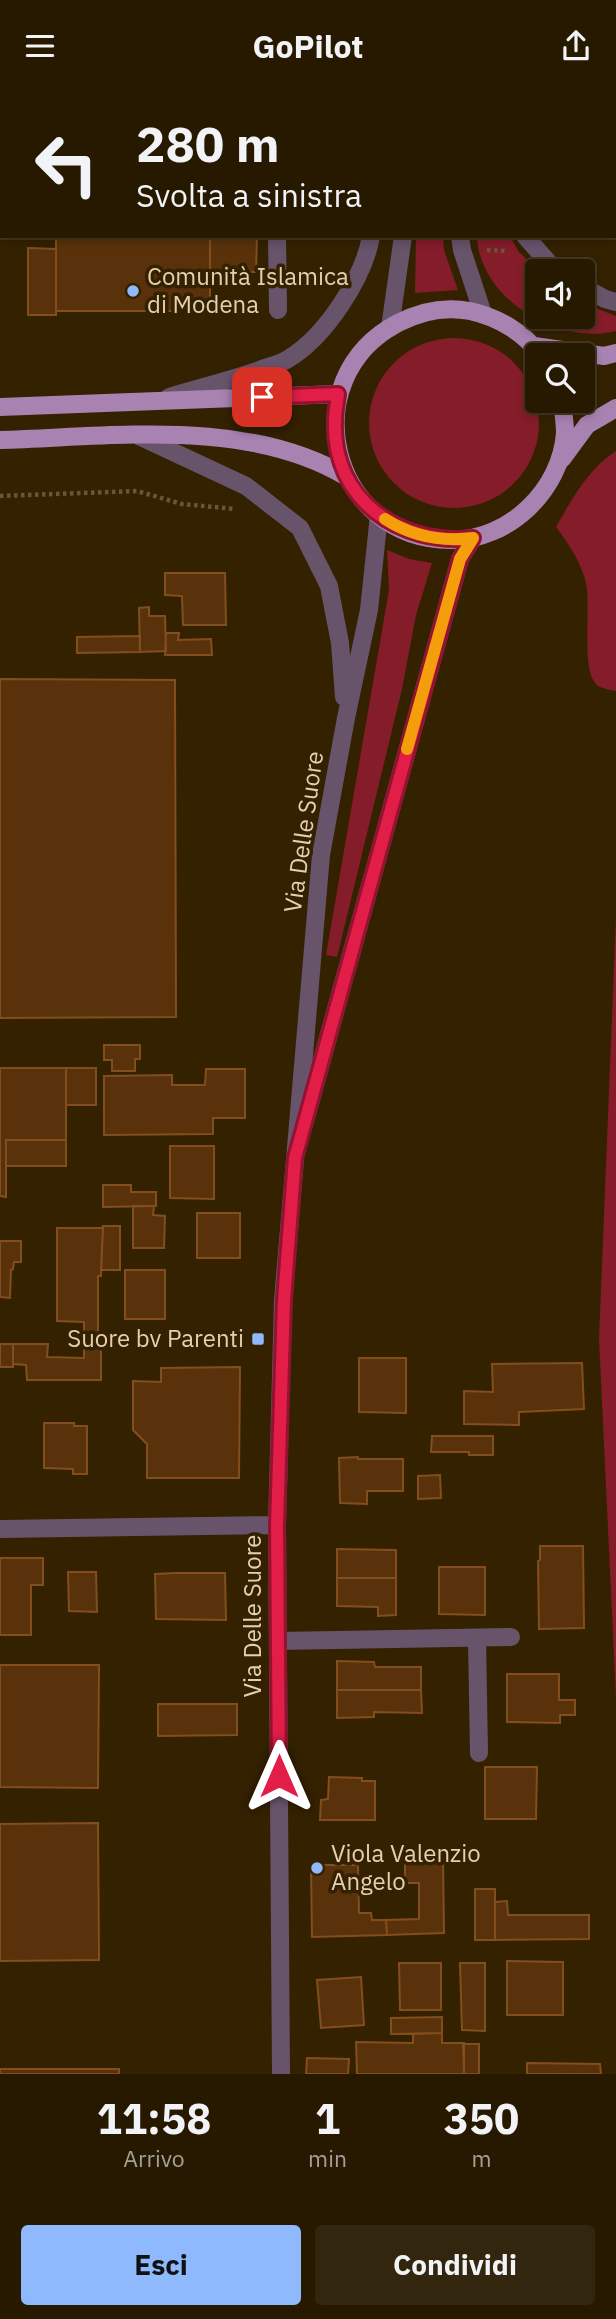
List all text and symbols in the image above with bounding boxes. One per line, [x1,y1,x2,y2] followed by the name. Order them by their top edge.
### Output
[252,25,364,67] text: GoPilot
[21,27,59,65] icon: menu
[557,27,595,65] icon: share
[136,112,280,175] text: 280 m
[21,119,112,210] icon: left
[136,174,362,216] text: Svolta a sinistra
[525,259,595,413] map controls
[525,259,595,329] button: sound
[147,260,349,320] place label: Comunità Islamica di Modena
[125,283,141,299] marker: Comunità Islamica di Modena
[525,343,595,413] button: search
[232,367,292,427] pin
[243,378,281,416] icon: arrive
[276,749,330,915] street label: Via Delle Suore
[67,1322,244,1354] place label: Suore bv Parenti
[250,1331,266,1347] marker: Suore bv Parenti
[236,1534,268,1698] street label: Via Delle Suore
[242,1739,316,1813] position arrow
[331,1837,481,1897] place label: Viola Valenzio Angelo
[309,1860,325,1876] marker: Viola Valenzio Angelo
[97,2091,211,2146] text: 11:58
[315,2091,340,2146] text: 1
[444,2091,519,2146] text: 350
[123,2143,185,2173] text: Arrivo
[308,2143,347,2173] text: min
[471,2143,492,2173] text: m
[21,2225,301,2305] button: Esci
[315,2225,595,2305] button: Condividi

